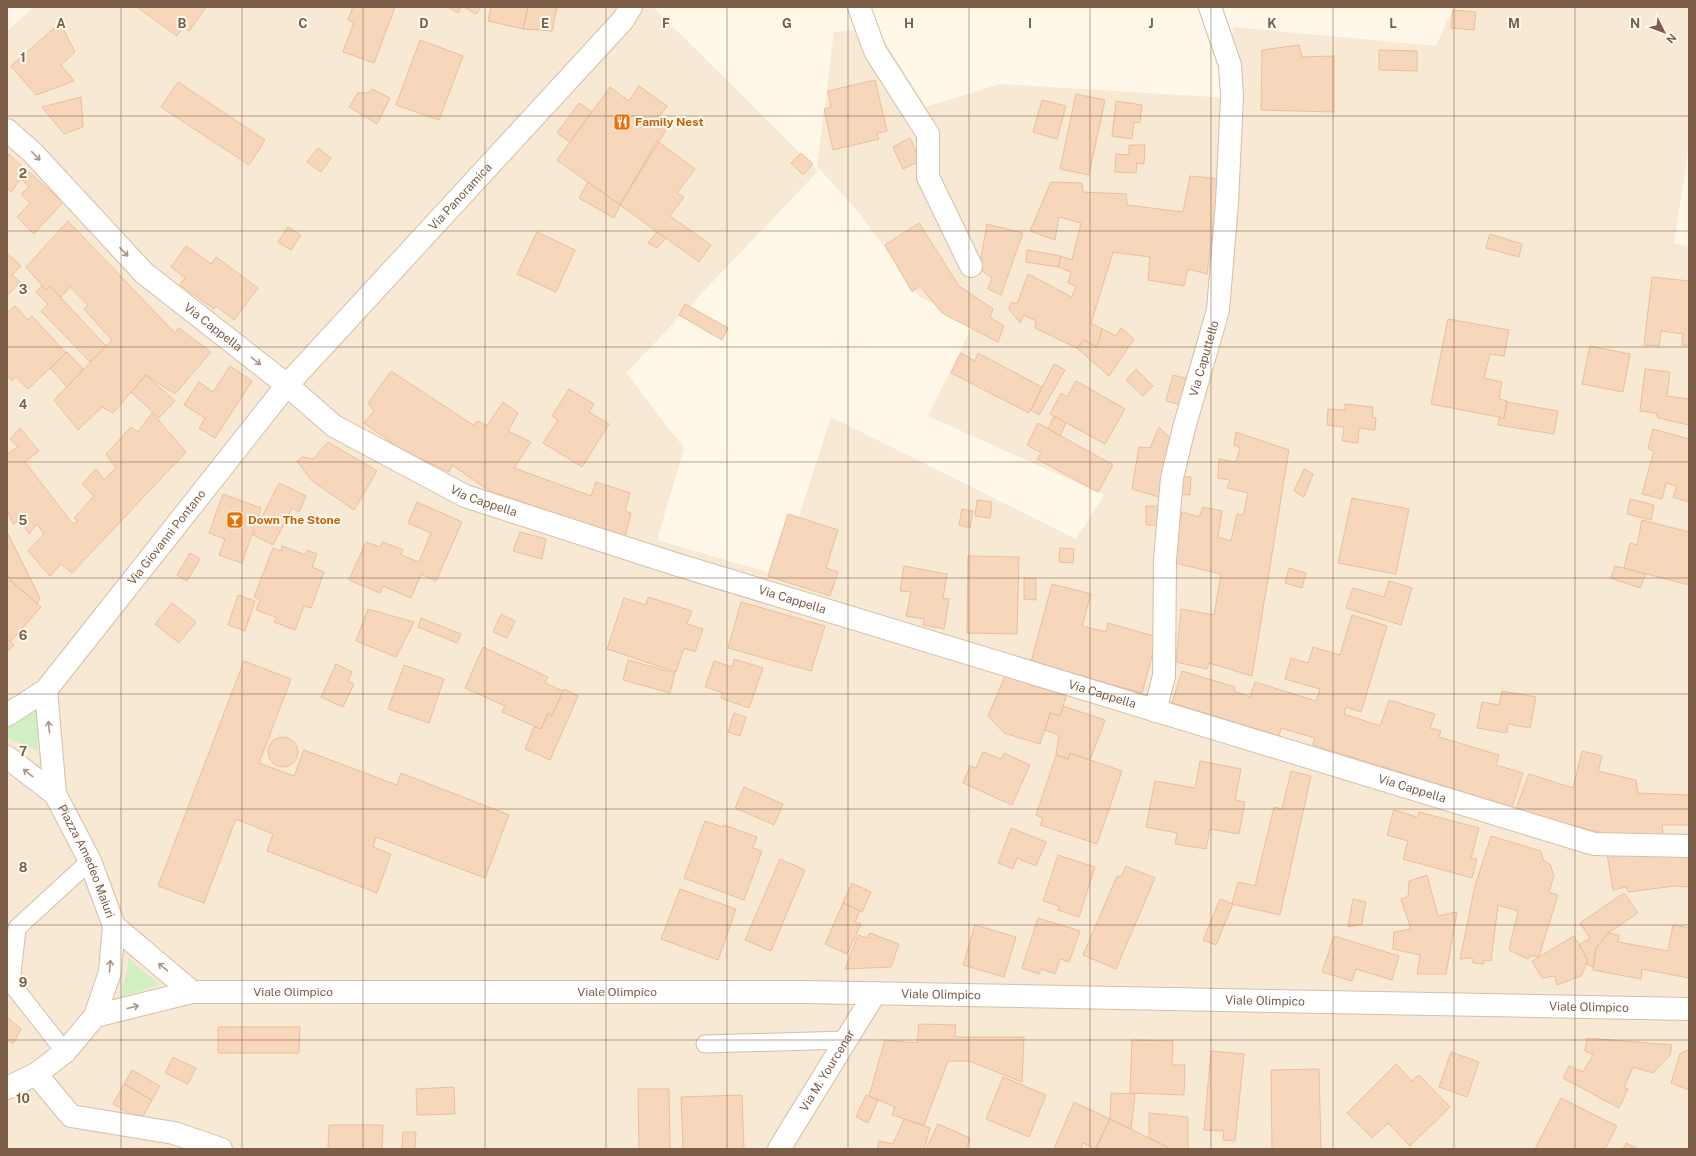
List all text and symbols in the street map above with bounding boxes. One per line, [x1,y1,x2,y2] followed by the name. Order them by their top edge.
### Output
[1644,12,1684,52] north arrow
[56,16,66,31] text: A
[178,16,187,31] text: B
[298,16,308,31] text: C
[419,16,429,31] text: D
[541,16,549,31] text: E
[662,16,670,31] text: F
[782,16,792,31] text: G
[904,16,914,31] text: H
[1028,16,1032,31] text: I
[1148,16,1154,31] text: J
[1267,16,1277,31] text: K
[1389,16,1397,31] text: L
[1508,16,1520,31] text: M
[1630,16,1640,31] text: N
[1664,31,1679,46] text: N
[20,50,26,65] text: 1
[612,112,632,132] restaurant icon: Family Nest
[635,115,703,129] place label: Family Nest
[31,151,41,161] one-way arrow
[426,160,495,233] street label: Via Panoramica
[19,166,27,181] text: 2
[120,246,129,257] one-way arrow
[19,282,28,297] text: 3
[181,300,245,354] street label: Via Cappella
[1186,319,1222,398] street label: Via Caputtello
[251,357,262,365] one-way arrow
[19,397,28,412] text: 4
[448,482,519,519] street label: Via Cappella
[125,487,209,588] street label: Via Giovanni Pontano
[225,510,245,530] bar icon: Down The Stone
[19,513,28,528] text: 5
[248,513,341,527] place label: Down The Stone
[757,583,828,617] street label: Via Cappella
[19,628,28,643] text: 6
[1067,677,1138,711] street label: Via Cappella
[46,721,53,734] one-way arrow
[19,744,27,759] text: 7
[23,768,34,777] one-way arrow
[1376,772,1448,806] street label: Via Cappella
[55,802,117,920] street label: Piazza Amedeo Maiuri
[19,860,28,875] text: 8
[107,960,114,973] one-way arrow
[157,962,168,971] one-way arrow
[19,975,27,990] text: 9
[253,985,333,999] street label: Viale Olimpico
[577,985,657,999] street label: Viale Olimpico
[901,987,981,1002] street label: Viale Olimpico
[1225,993,1305,1009] street label: Viale Olimpico
[1549,999,1629,1015] street label: Viale Olimpico
[126,1002,139,1010] one-way arrow
[797,1027,858,1114] street label: Via M. Yourcenar
[16,1091,30,1106] text: 10

